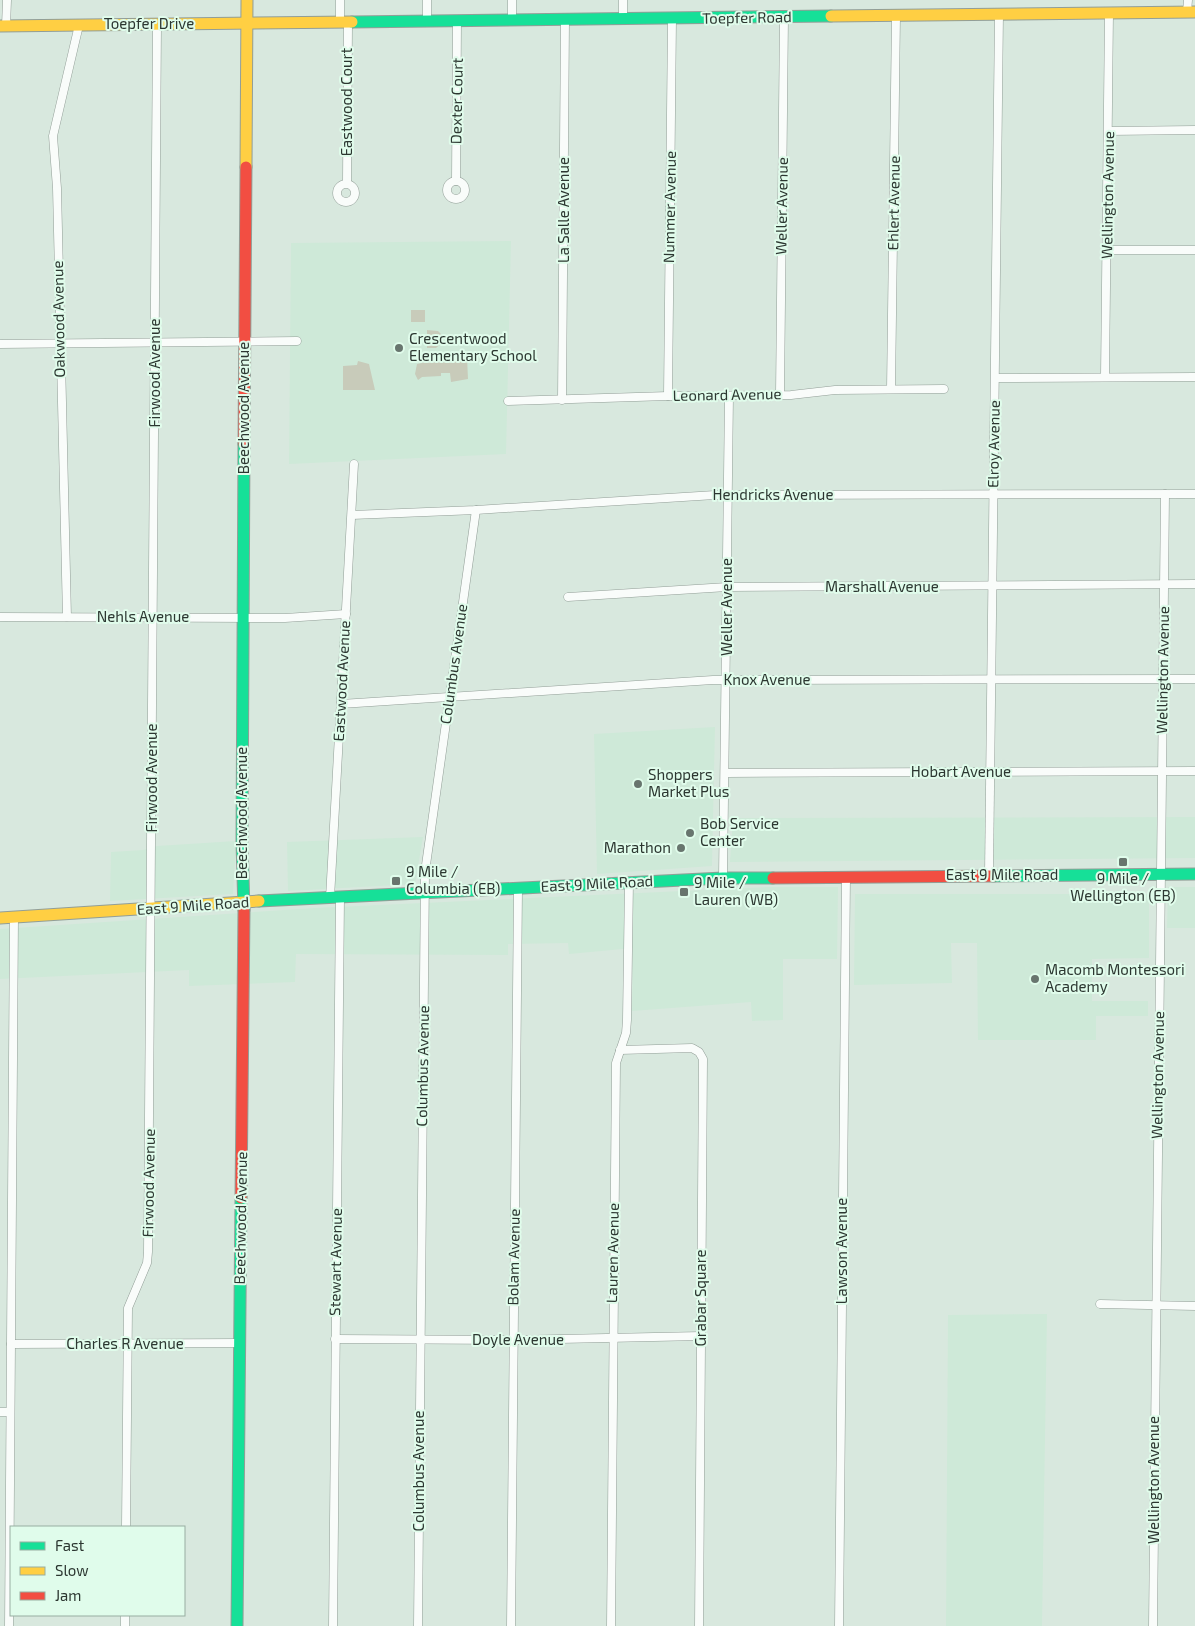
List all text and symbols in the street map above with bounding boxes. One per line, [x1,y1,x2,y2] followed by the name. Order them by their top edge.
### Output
[702,7,792,27] street label: Toepfer Road
[104,14,194,32] street label: Toepfer Drive
[337,47,355,156] street label: Eastwood Court
[446,58,466,144] street label: Dexter Court
[1097,131,1117,259] street label: Wellington Avenue
[659,151,679,263] street label: Nummer Avenue
[883,156,903,250] street label: Ehlert Avenue
[554,157,572,263] street label: La Salle Avenue
[771,157,791,255] street label: Weller Avenue
[48,260,68,378] street label: Oakwood Avenue
[145,318,163,428] street label: Firwood Avenue
[409,329,537,364] place label: Crescentwood Elementary School
[234,342,252,474] street label: Beechwood Avenue
[393,342,405,354] marker: Crescentwood Elementary School
[672,384,782,404] street label: Leonard Avenue
[983,400,1003,488] street label: Elroy Avenue
[713,485,833,503] street label: Hendricks Avenue
[717,558,735,656] street label: Weller Avenue
[825,577,939,595] street label: Marshall Avenue
[436,603,470,725] street label: Columbus Avenue
[1152,606,1172,734] street label: Wellington Avenue
[97,607,189,625] street label: Nehls Avenue
[329,620,353,742] street label: Eastwood Avenue
[723,670,811,688] street label: Knox Avenue
[142,723,160,833] street label: Firwood Avenue
[232,747,250,879] street label: Beechwood Avenue
[911,762,1011,780] street label: Hobart Avenue
[648,765,729,800] place label: Shoppers Market Plus
[632,778,644,790] marker: Shoppers Market Plus
[700,814,779,849] place label: Bob Service Center
[684,827,696,839] marker: Bob Service Center
[604,838,671,856] place label: Marathon
[675,842,687,854] marker: Marathon
[1117,856,1129,868] marker: 9 Mile / Wellington (EB)
[406,862,500,897] place label: 9 Mile / Columbia (EB)
[946,865,1058,883] street label: East 9 Mile Road
[1070,869,1176,904] place label: 9 Mile / Wellington (EB)
[540,871,654,895] street label: East 9 Mile Road
[694,873,778,908] place label: 9 Mile / Lauren (WB)
[390,875,402,887] marker: 9 Mile / Columbia (EB)
[678,886,690,898] marker: 9 Mile / Lauren (WB)
[136,892,250,918] street label: East 9 Mile Road
[1045,960,1185,995] place label: Macomb Montessori Academy
[1029,973,1041,985] marker: Macomb Montessori Academy
[412,1005,432,1127] street label: Columbus Avenue
[1147,1011,1167,1139] street label: Wellington Avenue
[138,1128,158,1238] street label: Firwood Avenue
[230,1151,250,1284] street label: Beechwood Avenue
[832,1198,850,1304] street label: Lawson Avenue
[602,1203,622,1303] street label: Lauren Avenue
[325,1208,345,1316] street label: Stewart Avenue
[503,1208,523,1306] street label: Bolam Avenue
[691,1249,709,1347] street label: Grabar Square
[472,1330,564,1348] street label: Doyle Avenue
[66,1334,184,1352] street label: Charles R Avenue
[409,1410,427,1532] street label: Columbus Avenue
[1144,1416,1162,1544] street label: Wellington Avenue
[10,1526,185,1616] legend
[55,1536,85,1554] text: Fast
[55,1561,89,1579] text: Slow
[55,1586,81,1604] text: Jam

